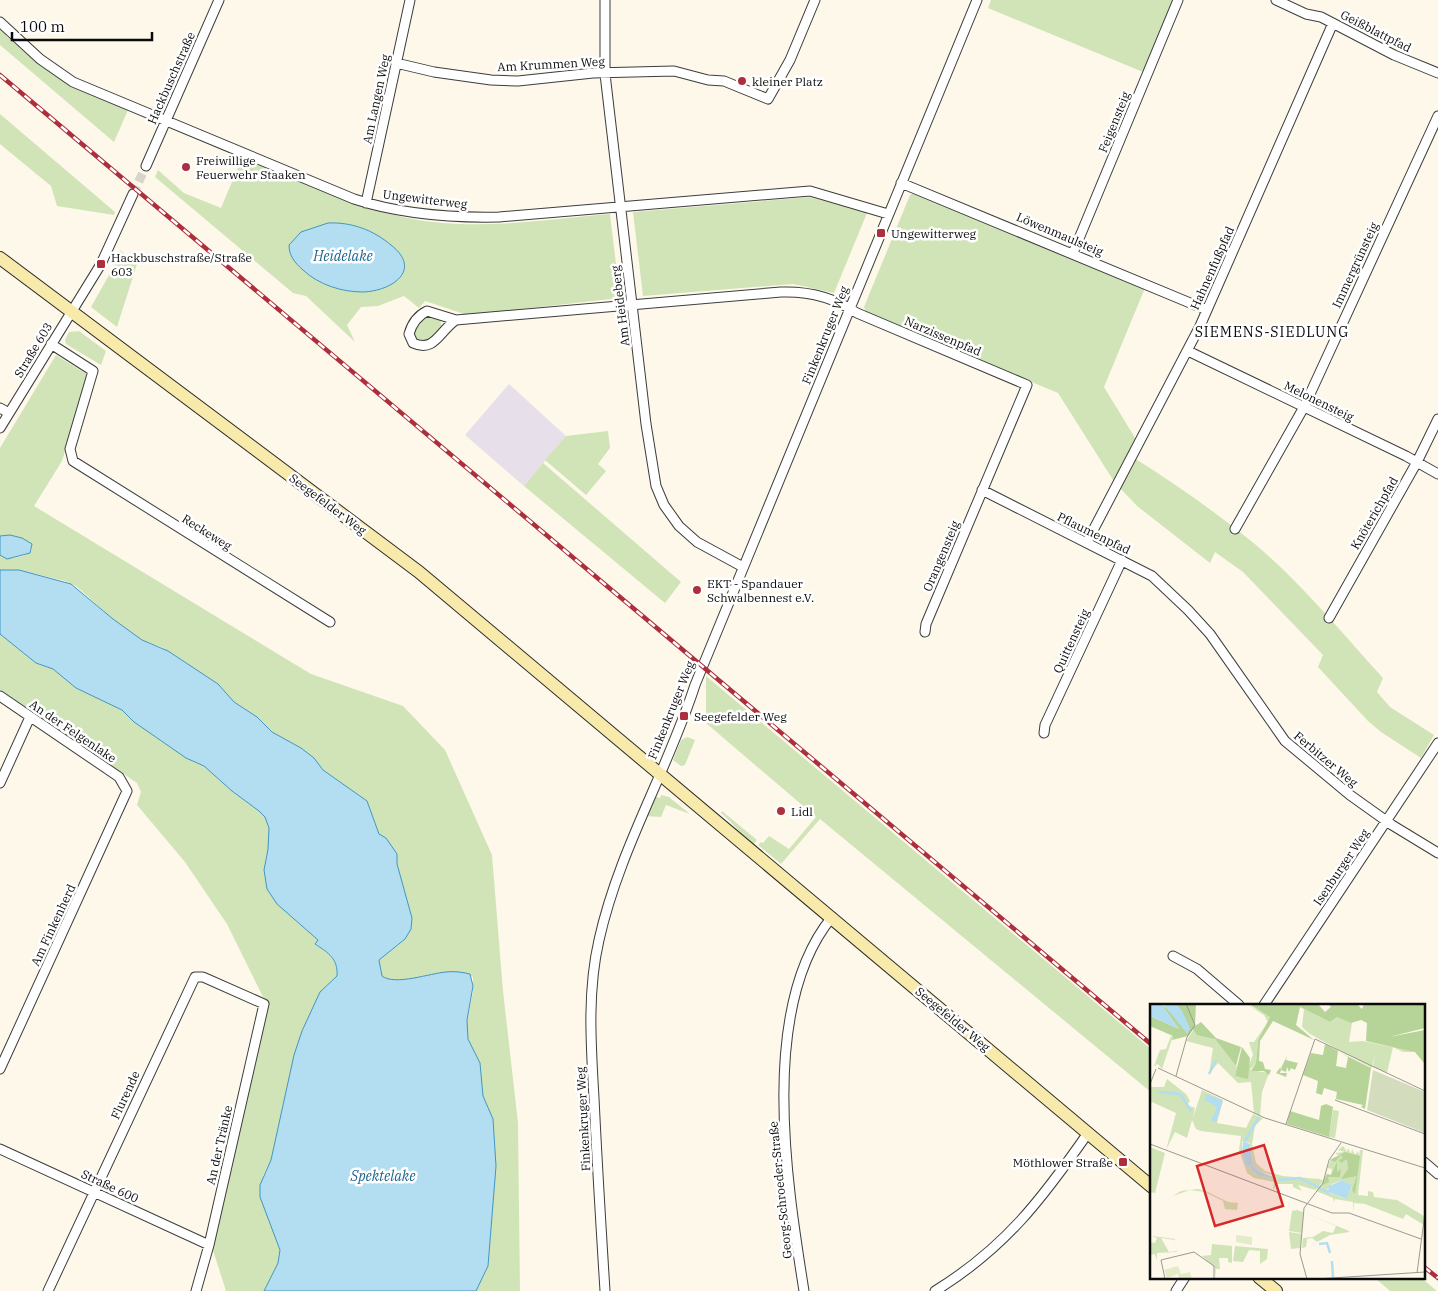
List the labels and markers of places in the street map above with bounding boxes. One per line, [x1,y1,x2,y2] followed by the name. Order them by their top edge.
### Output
[752,74,823,89] place label: kleiner Platz
[736,75,748,87] marker: kleiner Platz
[196,153,306,182] place label: Freiwillige Feuerwehr Staaken
[180,161,192,173] marker: Freiwillige Feuerwehr Staaken
[891,226,977,241] place label: Ungewitterweg
[875,227,887,239] marker: Ungewitterweg
[111,250,252,279] place label: Hackbuschstraße/Straße 603
[95,258,107,270] marker: Hackbuschstraße/Straße 603
[707,576,814,605] place label: EKT - Spandauer Schwalbennest e.V.
[691,584,703,596] marker: EKT - Spandauer Schwalbennest e.V.
[694,709,787,724] place label: Seegefelder Weg
[678,710,690,722] marker: Seegefelder Weg
[791,804,813,819] place label: Lidl
[775,805,787,817] marker: Lidl
[1013,1155,1113,1170] place label: Möthlower Straße
[1117,1156,1129,1168] marker: Möthlower Straße

